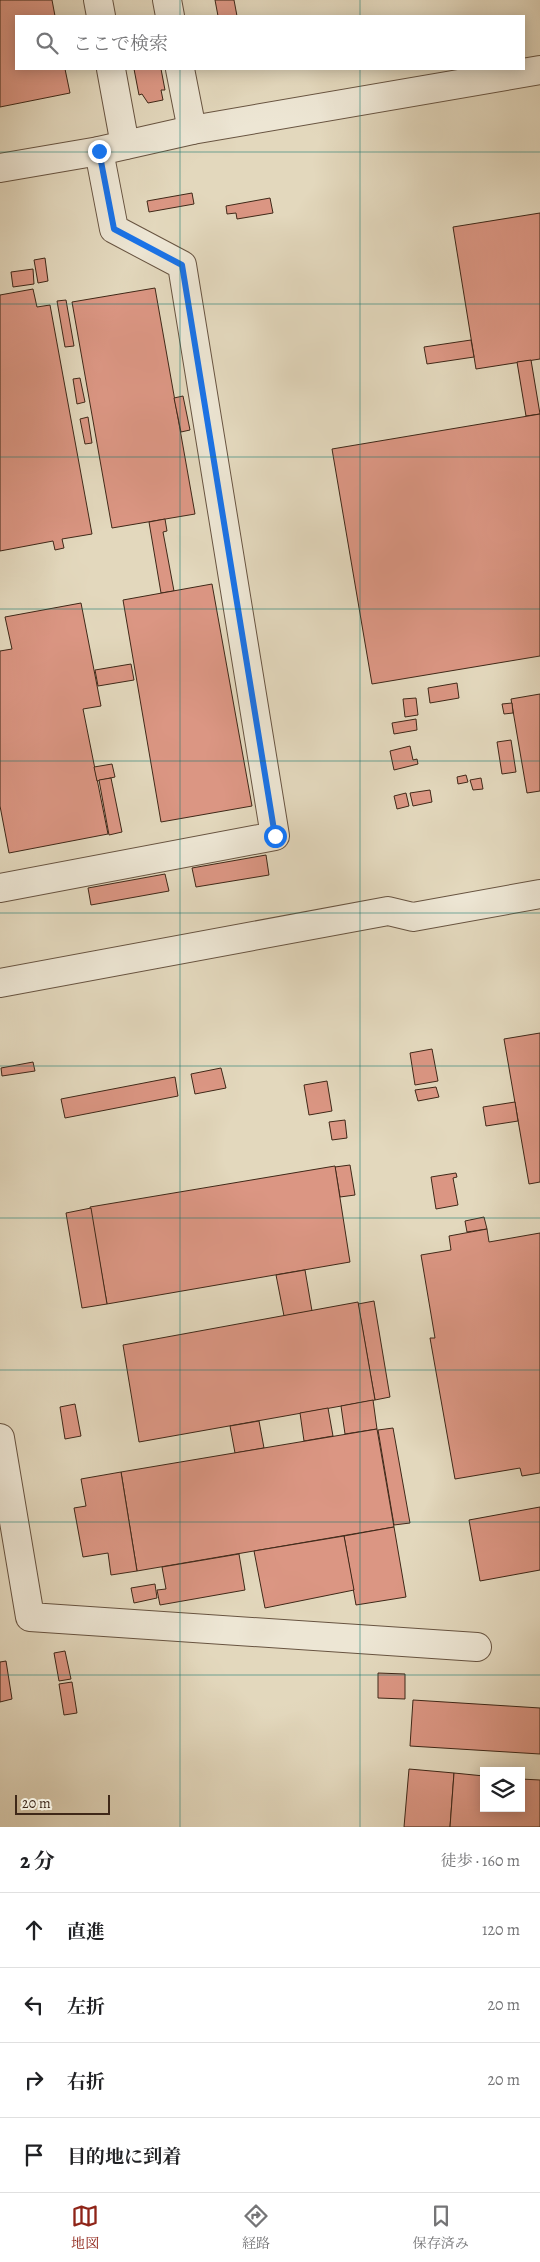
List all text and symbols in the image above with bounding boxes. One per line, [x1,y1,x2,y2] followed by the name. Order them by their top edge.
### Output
[15,15,525,70] search box
[33,29,61,57] icon: search
[73,31,168,57] text: ここで検索
[88,140,111,163] route end
[264,825,287,848] route start
[480,1767,525,1812] map controls
[480,1767,525,1812] button: layers
[15,1792,110,1815] scale bar
[22,1794,51,1813] text: 20 m
[20,1847,55,1875] text: 2 分
[441,1850,520,1872] text: 徒歩 · 160 m
[20,1916,48,1944] icon: ahead
[67,1919,105,1945] text: 直進
[482,1919,520,1941] text: 120 m
[20,1991,48,2019] icon: left
[67,1994,105,2020] text: 左折
[487,1994,520,2016] text: 20 m
[20,2066,48,2094] icon: right
[67,2069,105,2095] text: 右折
[487,2069,520,2091] text: 20 m
[20,2141,48,2169] icon: arrive
[67,2144,181,2170] text: 目的地に到着
[71,2202,99,2253] tab: 地図
[242,2202,270,2253] tab: 経路
[413,2202,469,2253] tab: 保存済み

